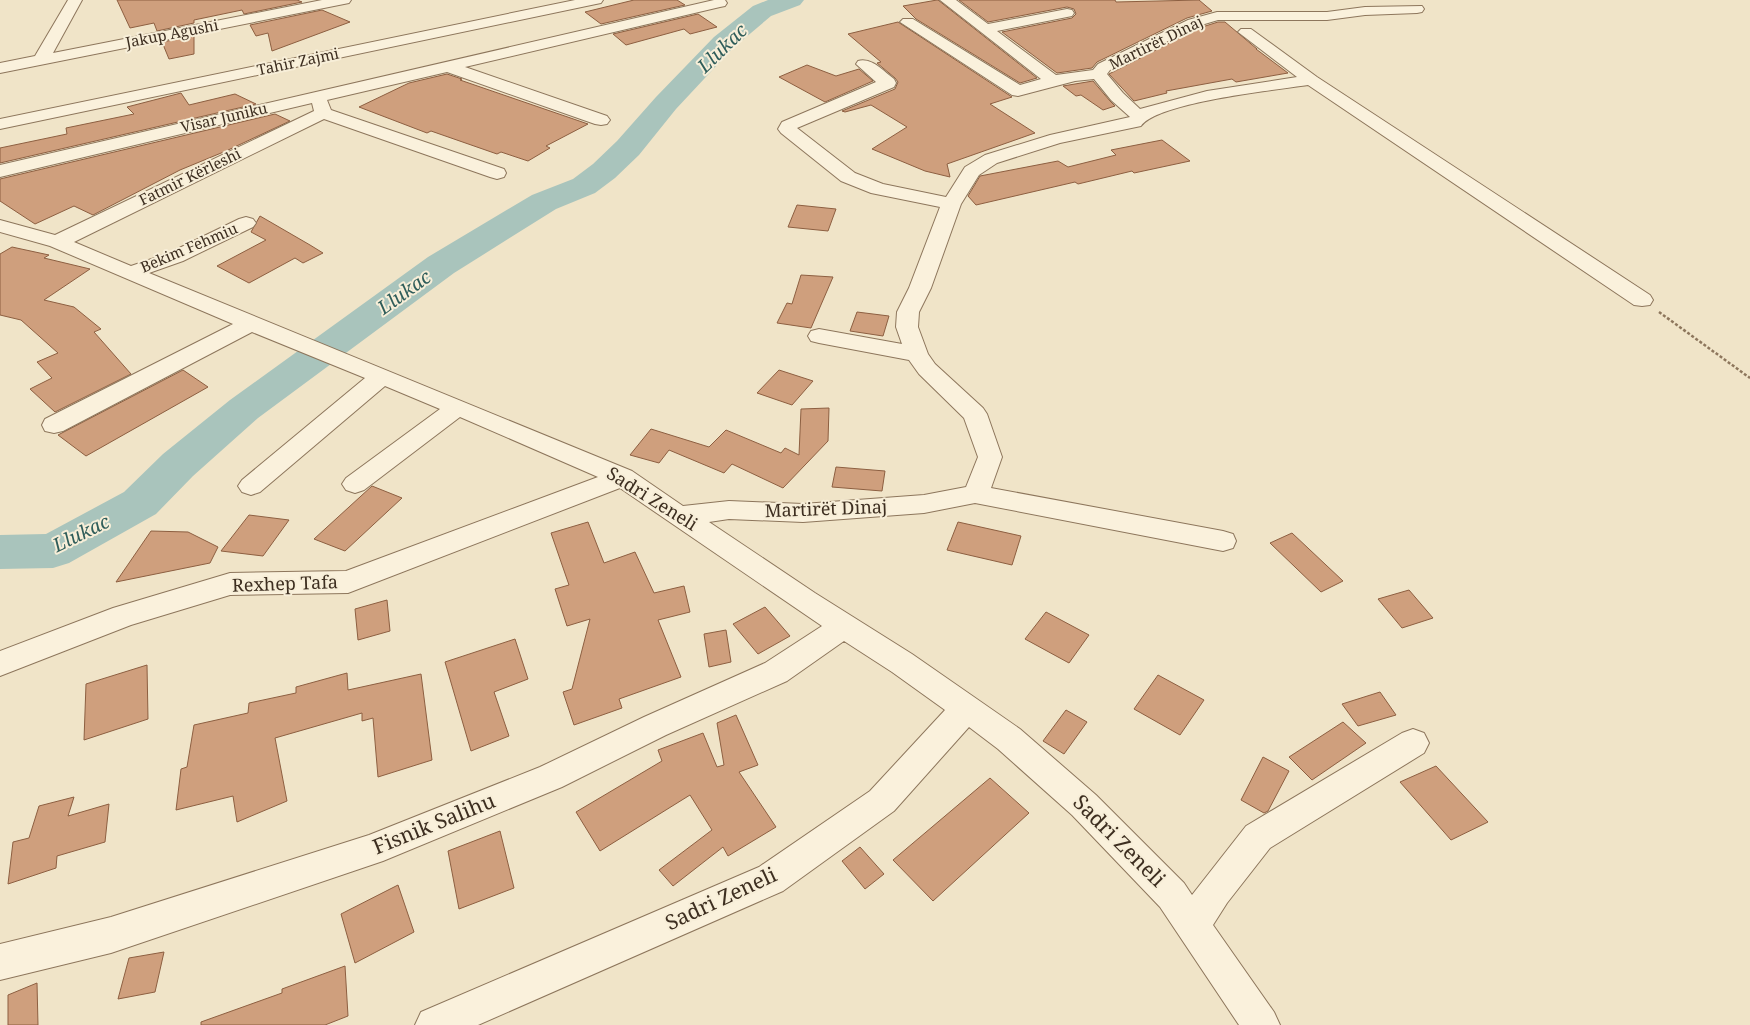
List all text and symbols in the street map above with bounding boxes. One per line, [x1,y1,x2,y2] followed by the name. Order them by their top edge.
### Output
[1105,11,1206,74] street label: Martirët Dinaj
[123,14,220,52] street label: Jakup Agushi
[691,17,753,79] water label: Llukac
[255,43,341,79] street label: Tahir Zajmi
[178,97,270,137] street label: Visar Juniku
[135,143,244,209] street label: Fatmir Kërleshi
[137,217,241,277] street label: Bekim Fehmiu
[371,263,437,321] water label: Llukac
[603,461,703,536] street label: Sadri Zeneli
[764,494,888,522] street label: Martirët Dinaj
[47,508,114,558] water label: Llukac
[232,569,338,597] street label: Rexhep Tafa
[368,786,499,860] street label: Fisnik Salihu
[1067,788,1172,893] street label: Sadri Zeneli
[660,860,781,936] street label: Sadri Zeneli

